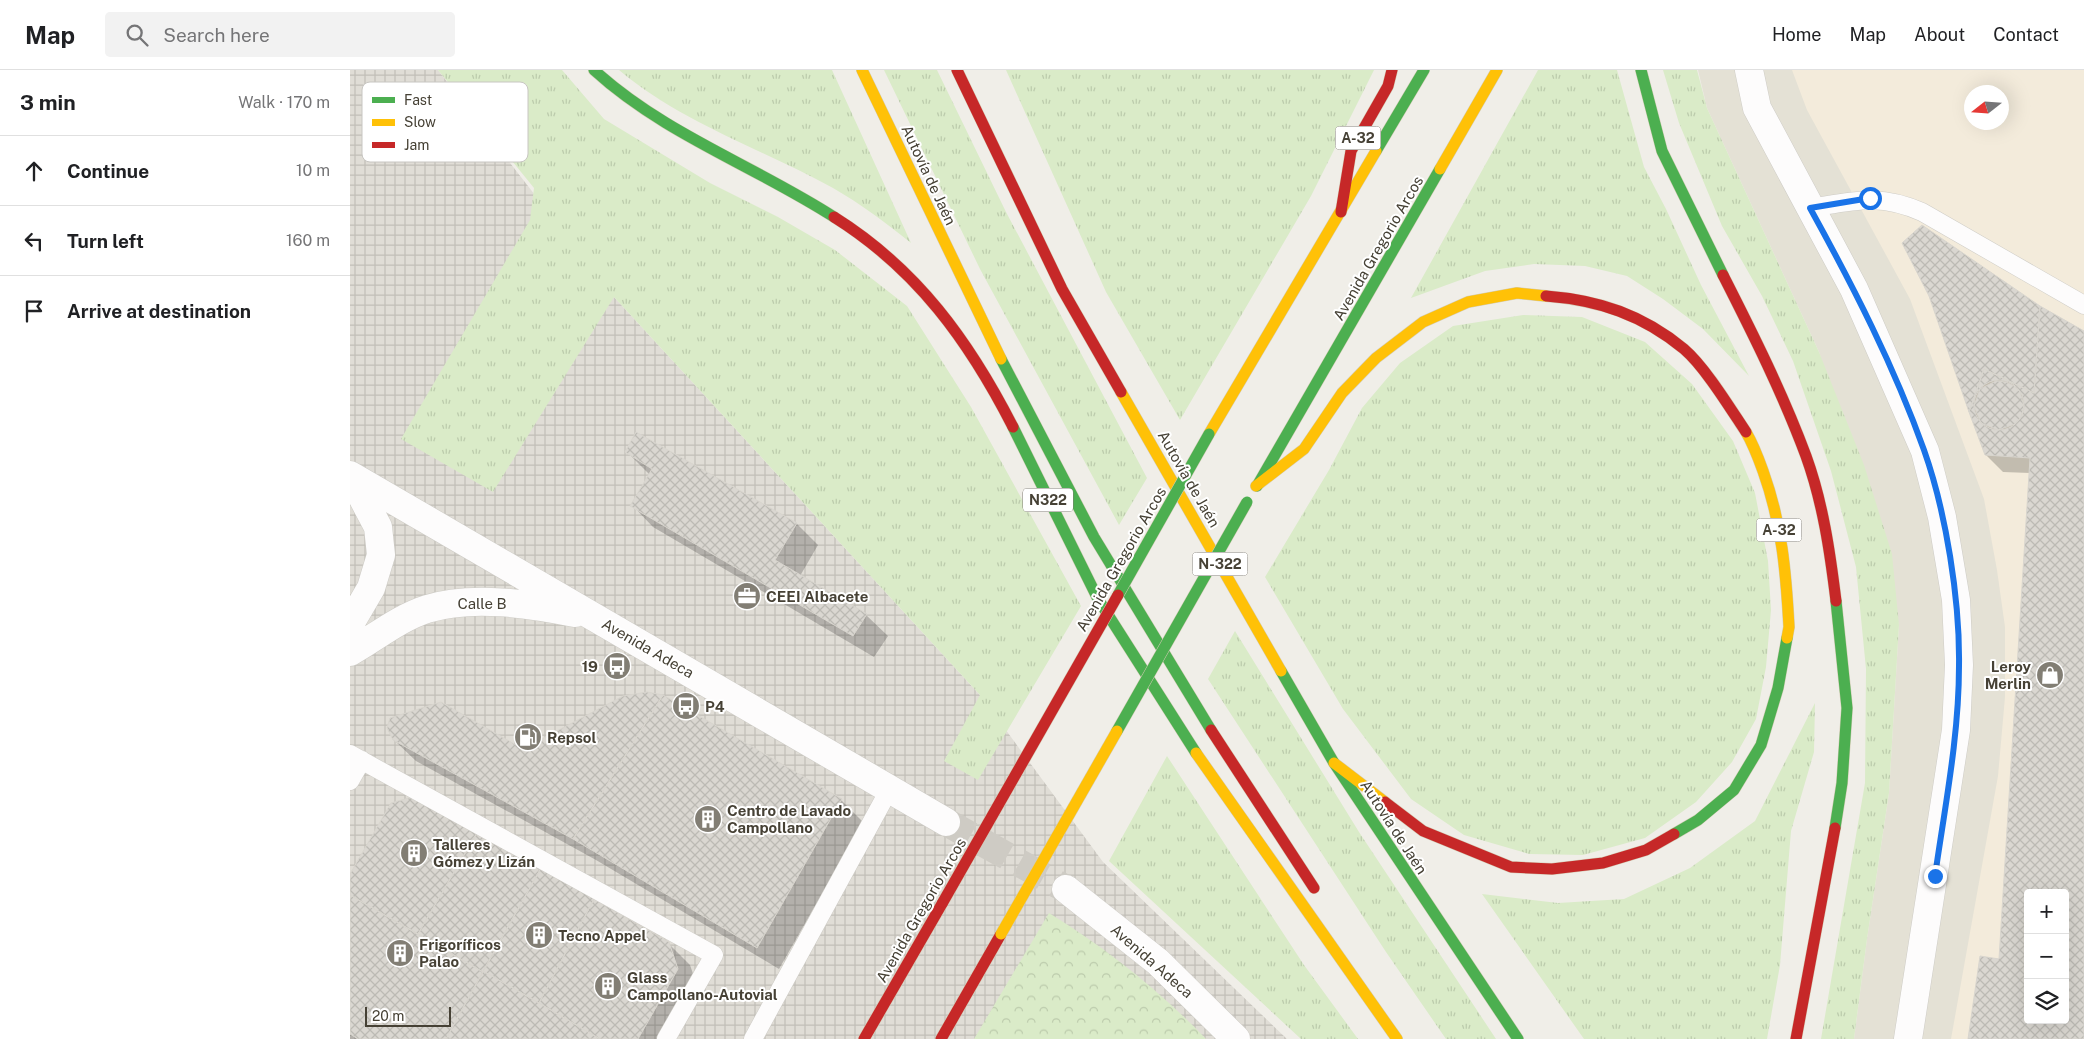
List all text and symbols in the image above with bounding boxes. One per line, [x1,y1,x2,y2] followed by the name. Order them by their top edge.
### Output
[105,12,455,57] search box
[25,21,75,49] text: Map
[123,21,151,49] icon: search
[163,24,270,46] text: Search here
[1772,24,1822,45] text: Home
[1850,24,1886,45] text: Map
[1914,24,1965,45] text: About
[1993,24,2059,45] text: Contact
[362,82,528,162] legend
[1964,85,2009,130] north arrow
[20,90,76,115] text: 3 min
[404,92,432,108] text: Fast
[238,93,330,112] text: Walk · 170 m
[404,114,436,130] text: Slow
[898,122,960,228] street label: Autovía de Jaén
[1336,126,1380,150] road number: A-32
[404,137,429,153] text: Jam
[20,157,48,185] icon: ahead
[67,160,149,182] text: Continue
[296,161,330,180] text: 10 m
[1330,173,1426,323] street label: Avenida Gregorio Arcos
[1859,187,1882,210] route start
[20,227,48,255] icon: left
[67,230,144,252] text: Turn left
[286,231,330,250] text: 160 m
[20,297,48,325] icon: arrive
[67,300,251,322] text: Arrive at destination
[1155,428,1223,530] street label: Autovía de Jaén
[1073,484,1169,634] street label: Avenida Gregorio Arcos
[1023,488,1073,512] road number: N322
[1756,518,1802,542] road number: A-32
[1192,552,1248,576] road number: N-322
[732,581,762,611] office icon: CEEI Albacete
[766,588,868,605] place label: CEEI Albacete
[457,595,507,612] street label: Calle B
[599,615,697,681] street label: Avenida Adeca
[602,651,632,681] bus stop icon: 19
[582,658,598,675] place label: 19
[1985,658,2032,692] place label: Leroy Merlin
[2035,660,2065,690] shop icon: Leroy Merlin
[671,691,701,721] bus stop icon: P4
[705,698,725,715] place label: P4
[513,722,543,752] fuel station icon: Repsol
[547,729,596,746] place label: Repsol
[1357,777,1431,877] street label: Autovía de Jaén
[727,802,851,836] place label: Centro de Lavado Campollano
[693,804,723,834] building icon: Centro de Lavado Campollano
[873,835,969,985] street label: Avenida Gregorio Arcos
[433,836,535,870] place label: Talleres Gómez y Lizán
[399,838,429,868] building icon: Talleres Gómez y Lizán
[1924,865,1947,888] route end
[2024,889,2069,1024] map controls
[2024,889,2069,934] button: +
[524,920,554,950] building icon: Tecno Appel
[1107,921,1197,1001] street label: Avenida Adeca
[558,927,647,944] place label: Tecno Appel
[2024,934,2069,979] button: −
[419,936,501,970] place label: Frigoríficos Palao
[385,938,415,968] building icon: Frigoríficos Palao
[627,969,778,1003] place label: Glass Campollano-Autovial
[593,971,623,1001] building icon: Glass Campollano-Autovial
[2024,979,2069,1024] button: layers
[365,1004,451,1027] scale bar
[372,1008,404,1024] text: 20 m

